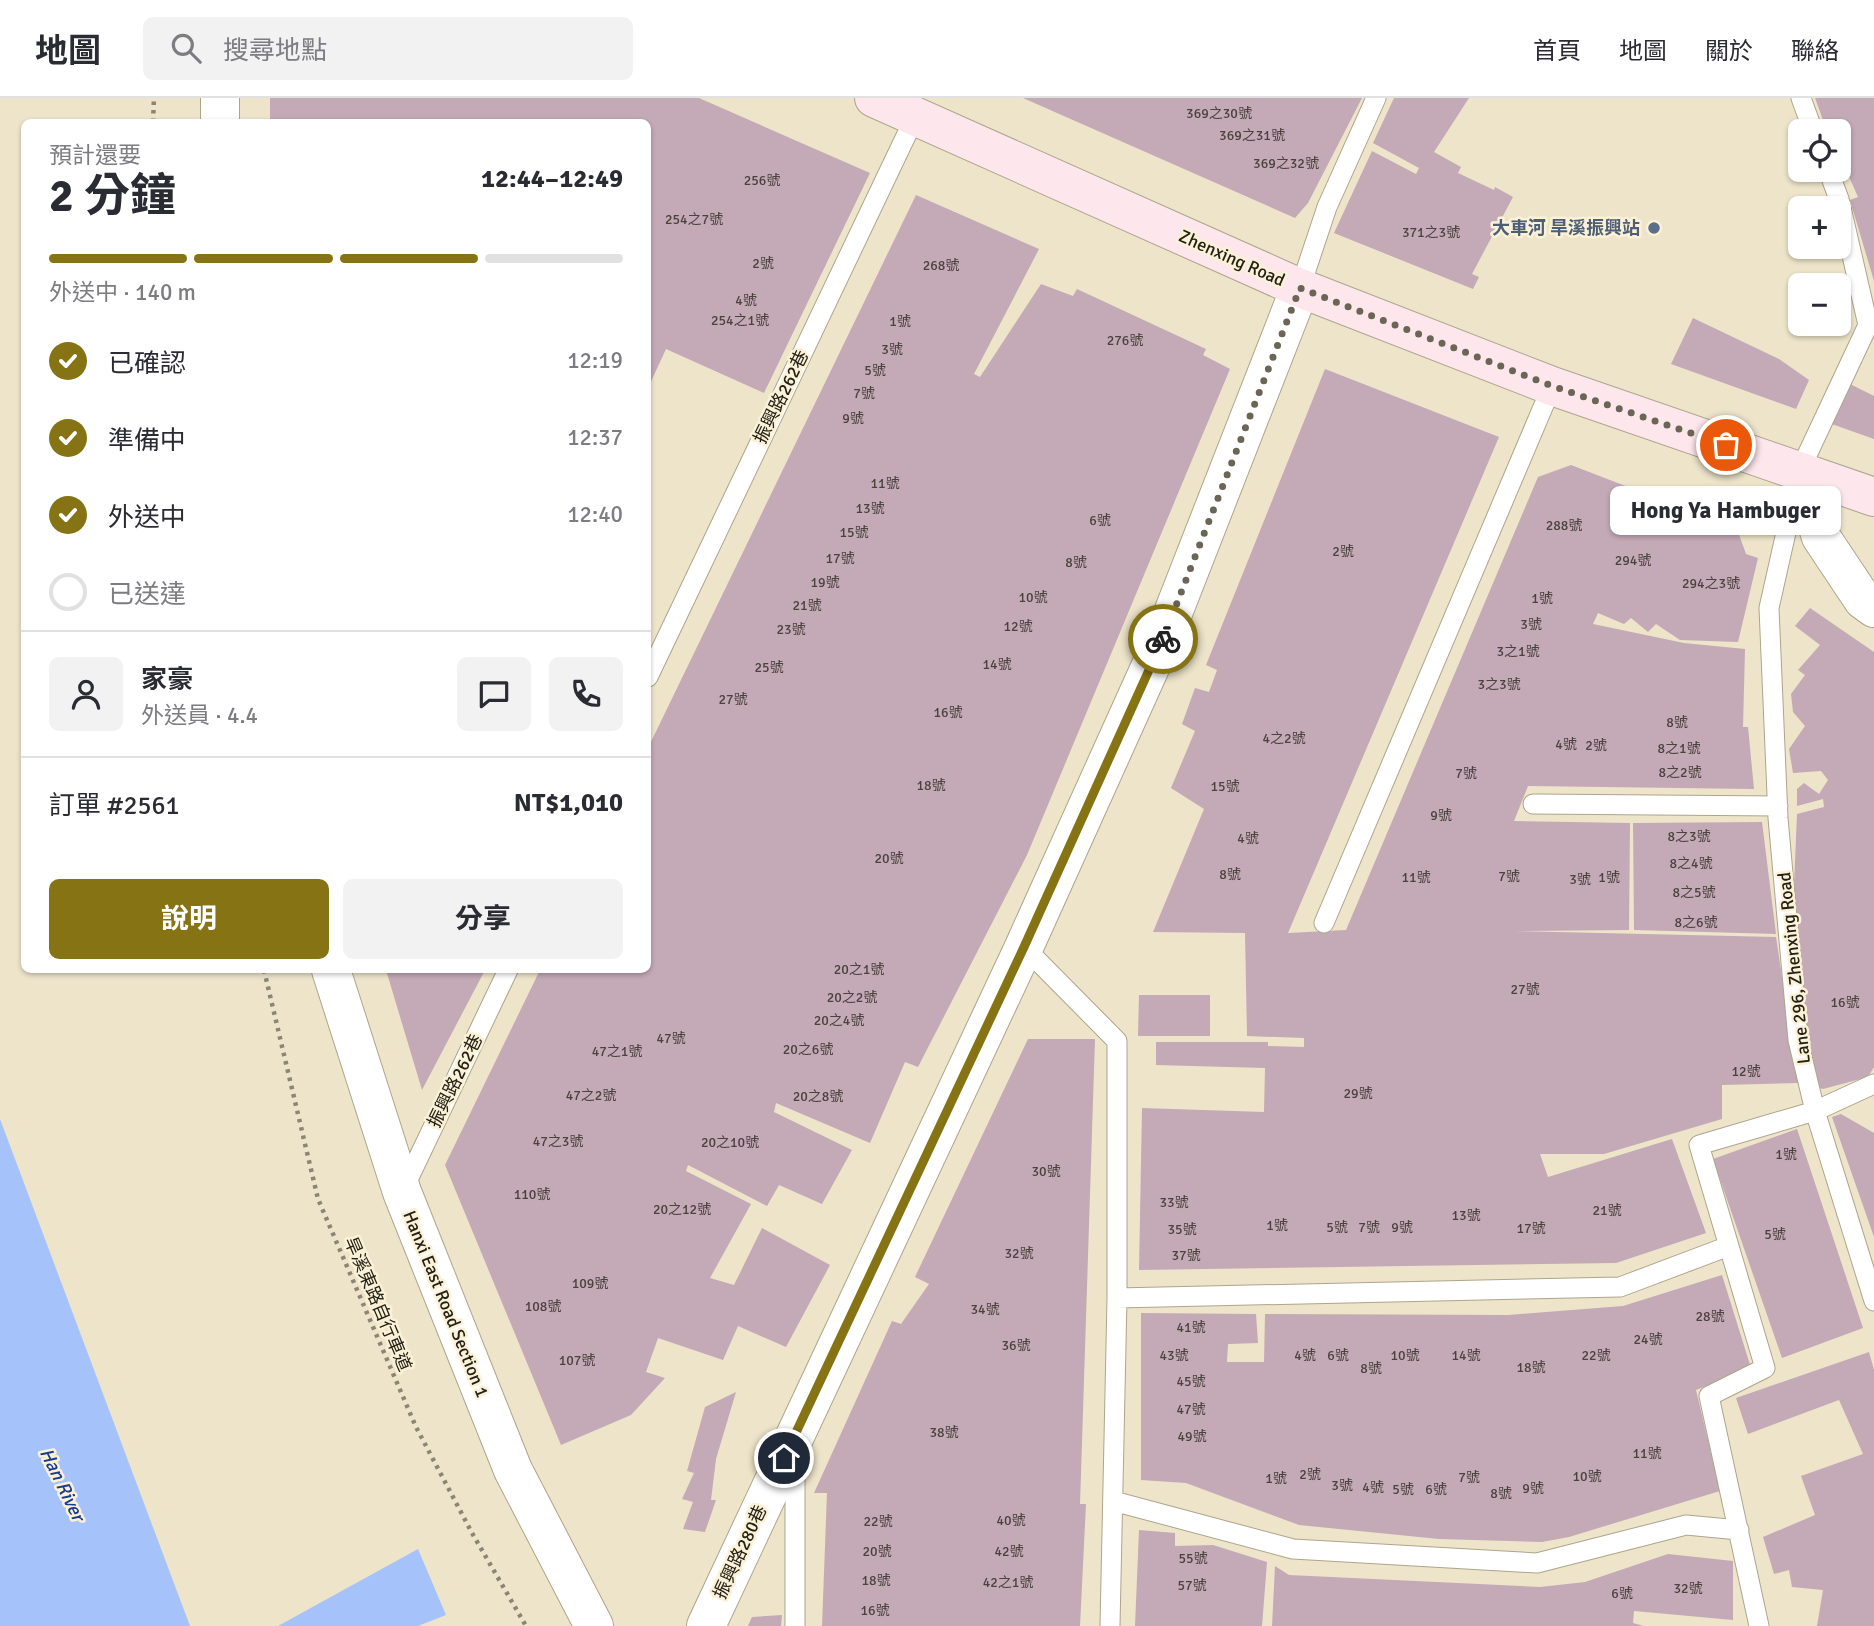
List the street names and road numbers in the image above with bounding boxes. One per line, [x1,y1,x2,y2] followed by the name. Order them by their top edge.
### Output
[1176,225,1288,291] street label: Zhenxing Road
[749,347,813,447] street label: 振興路262巷
[1773,871,1815,1065] street label: Lane 296, Zhenxing Road
[423,1031,487,1131] street label: 振興路262巷
[398,1207,494,1401] street label: Hanxi East Road Section 1
[340,1233,416,1375] street label: 旱溪東路自行車道
[709,1502,771,1602] street label: 振興路280巷

